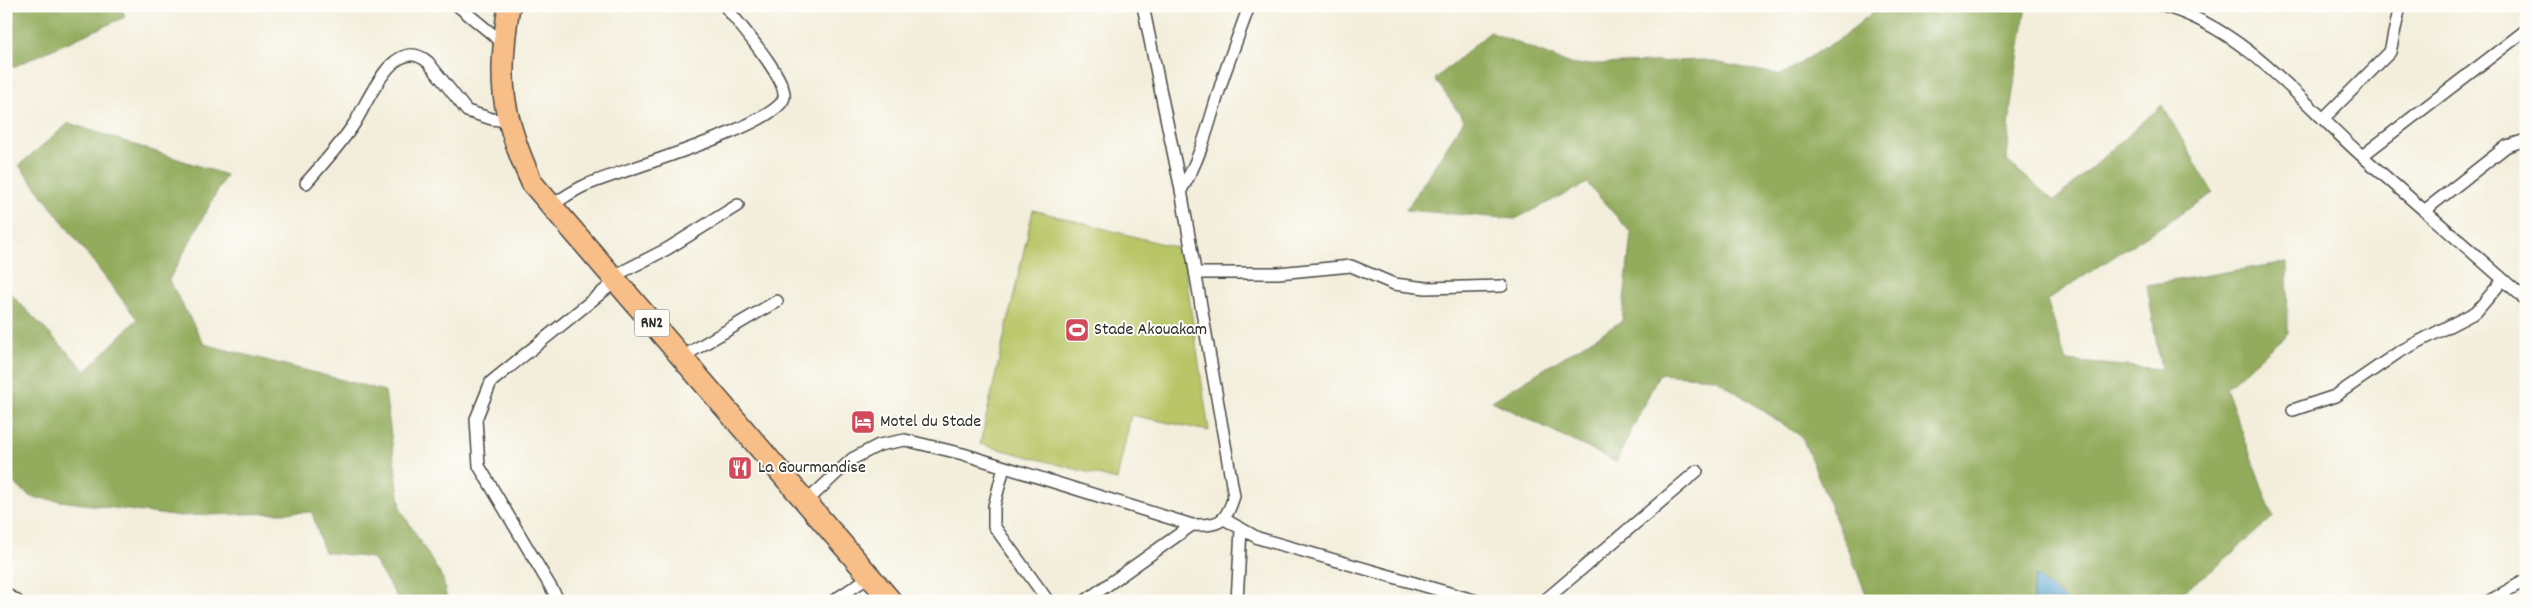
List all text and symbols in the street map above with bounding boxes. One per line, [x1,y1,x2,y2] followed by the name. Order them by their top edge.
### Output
[634,309,670,336] road number: RN2
[1064,317,1090,343] sports icon: Stade Akouakam
[1094,318,1207,343] place label: Stade Akouakam
[850,409,876,435] hotel icon: Motel du Stade
[880,410,981,435] place label: Motel du Stade
[727,455,753,481] restaurant icon: La Gourmandise
[758,456,866,481] place label: La Gourmandise

